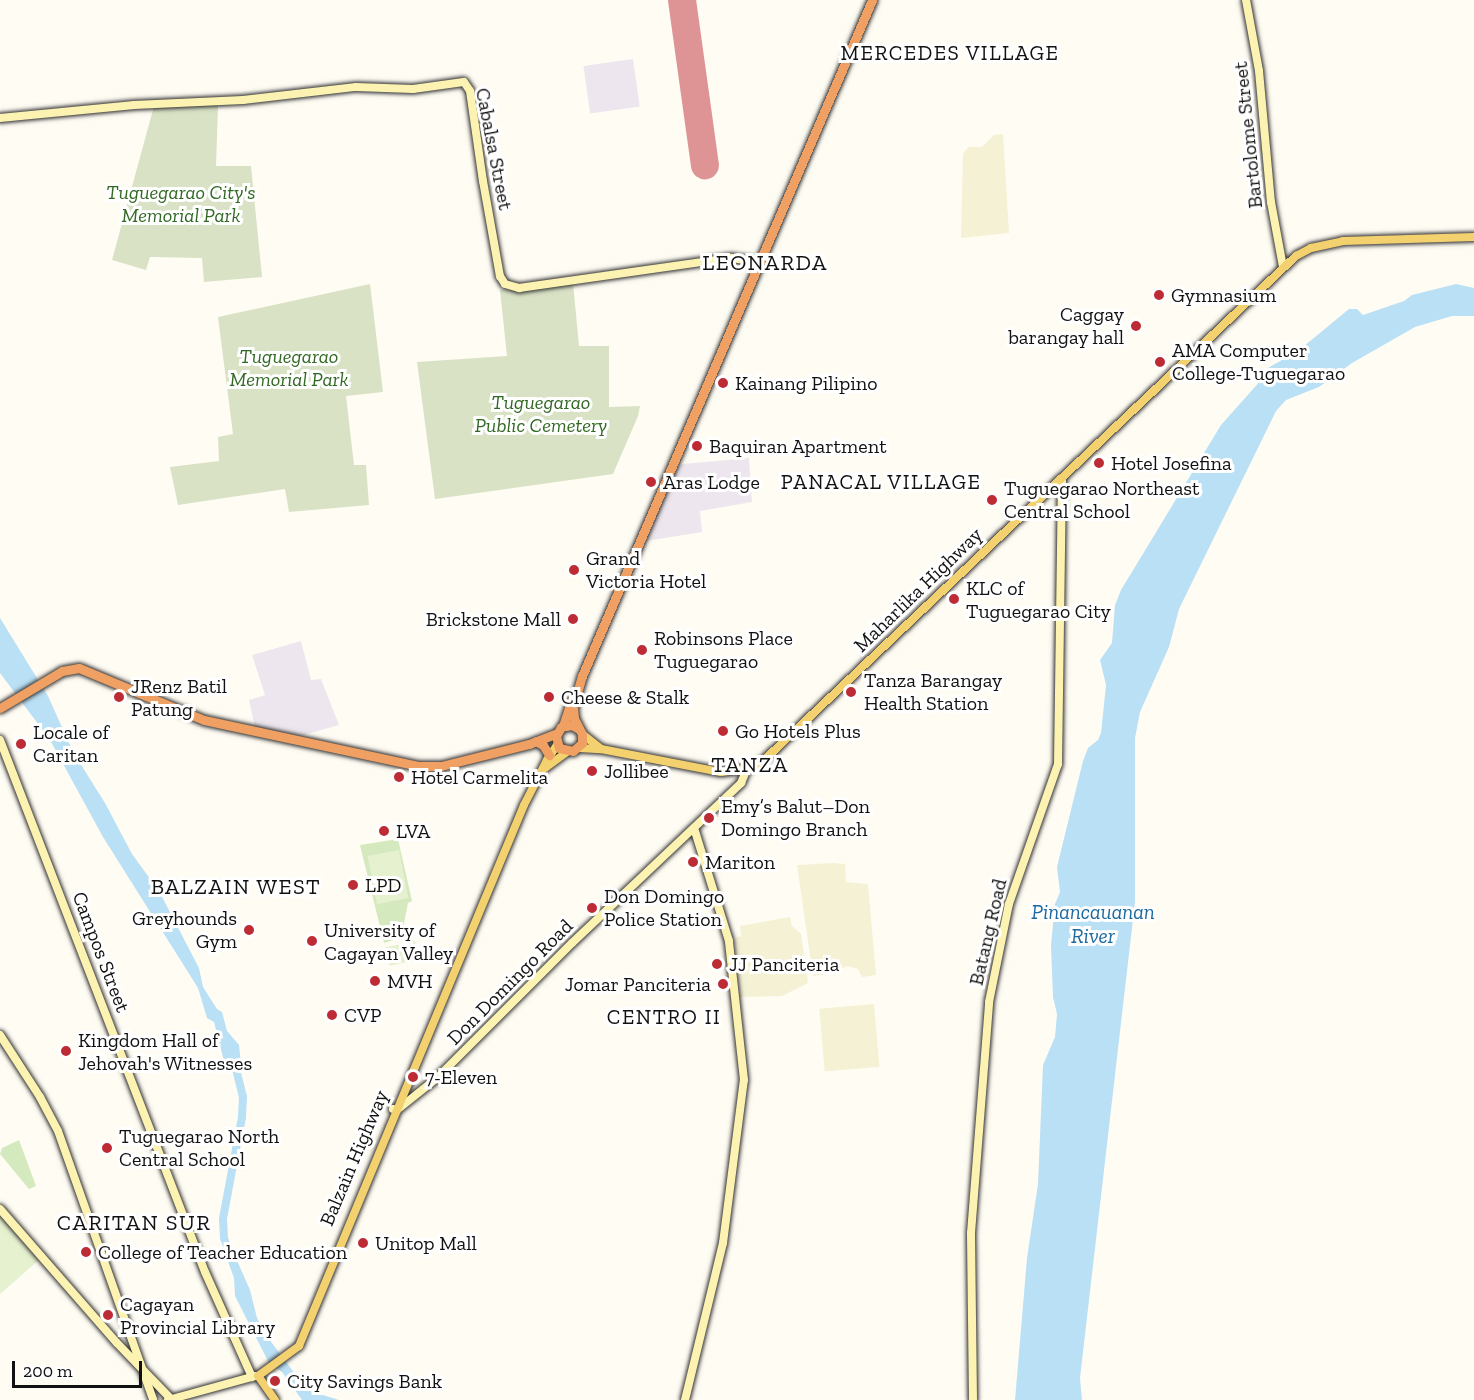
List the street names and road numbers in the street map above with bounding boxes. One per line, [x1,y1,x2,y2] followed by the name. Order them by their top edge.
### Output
[1228,60,1268,210] street label: Bartolome Street
[470,86,518,212] street label: Cabalsa Street
[849,523,987,657] street label: Maharlika Highway
[964,876,1012,988] street label: Batang Road
[67,888,135,1016] street label: Campos Street
[442,914,578,1050] street label: Don Domingo Road
[315,1087,393,1229] street label: Balzain Highway

